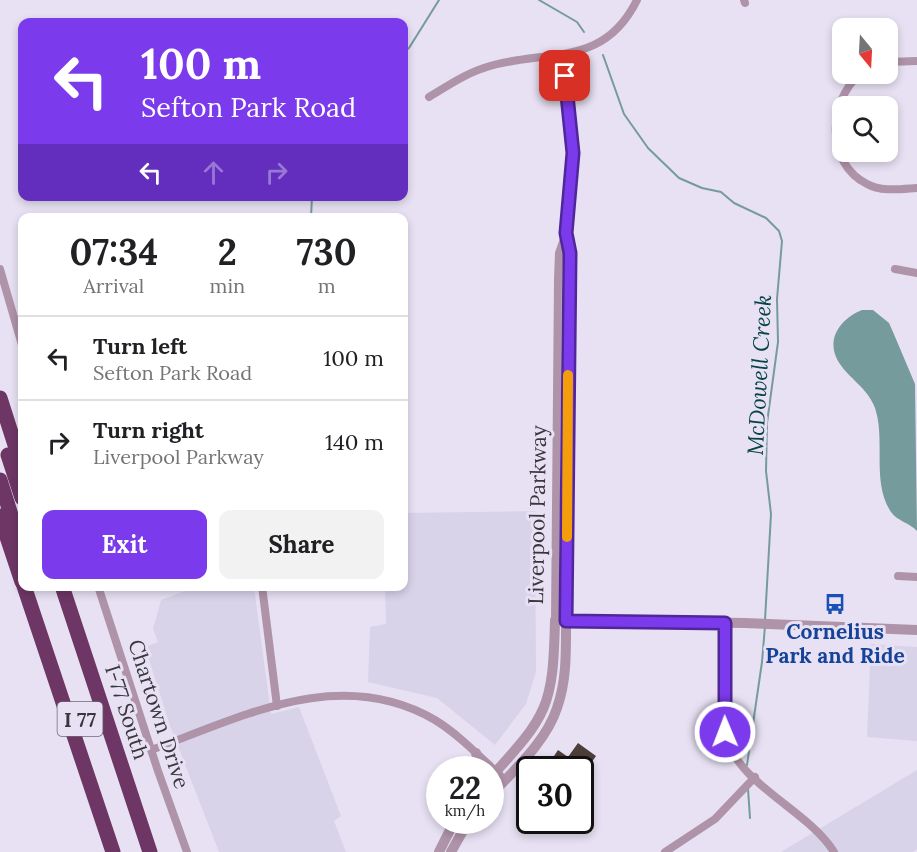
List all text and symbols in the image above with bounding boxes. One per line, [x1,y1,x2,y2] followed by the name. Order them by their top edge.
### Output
[832,18,898,84] north arrow
[832,18,898,162] map controls
[141,37,261,91] text: 100 m
[42,42,120,120] icon: left
[539,50,590,101] pin
[548,59,581,92] icon: arrive
[141,90,356,124] text: Sefton Park Road
[832,96,898,162] button: search
[134,156,167,189] icon: left
[197,156,230,189] icon: ahead
[260,156,293,189] icon: right
[69,229,158,275] text: 07:34
[218,229,237,275] text: 2
[297,229,357,275] text: 730
[83,273,144,298] text: Arrival
[210,273,245,298] text: min
[318,273,336,298] text: m
[741,294,777,456] water label: McDowell Creek
[93,332,187,360] text: Turn left
[42,342,75,375] icon: left
[323,344,384,372] text: 100 m
[93,360,252,385] text: Sefton Park Road
[93,416,204,444] text: Turn right
[522,425,552,605] street label: Liverpool Parkway
[42,426,75,459] icon: right
[325,428,384,456] text: 140 m
[93,444,264,469] text: Liverpool Parkway
[42,510,207,579] button: Exit
[219,510,384,579] button: Share
[823,592,847,616] bus stop icon: Cornelius Park and Ride
[765,618,905,669] place label: Cornelius Park and Ride
[122,636,196,792] street label: Chartown Drive
[99,661,155,763] street label: I-77 South
[693,700,757,764] position arrow
[58,702,103,736] road number: I 77
[516,756,594,834] speed limit sign: 30
[449,769,481,807] text: 22
[445,801,485,820] text: km/h

